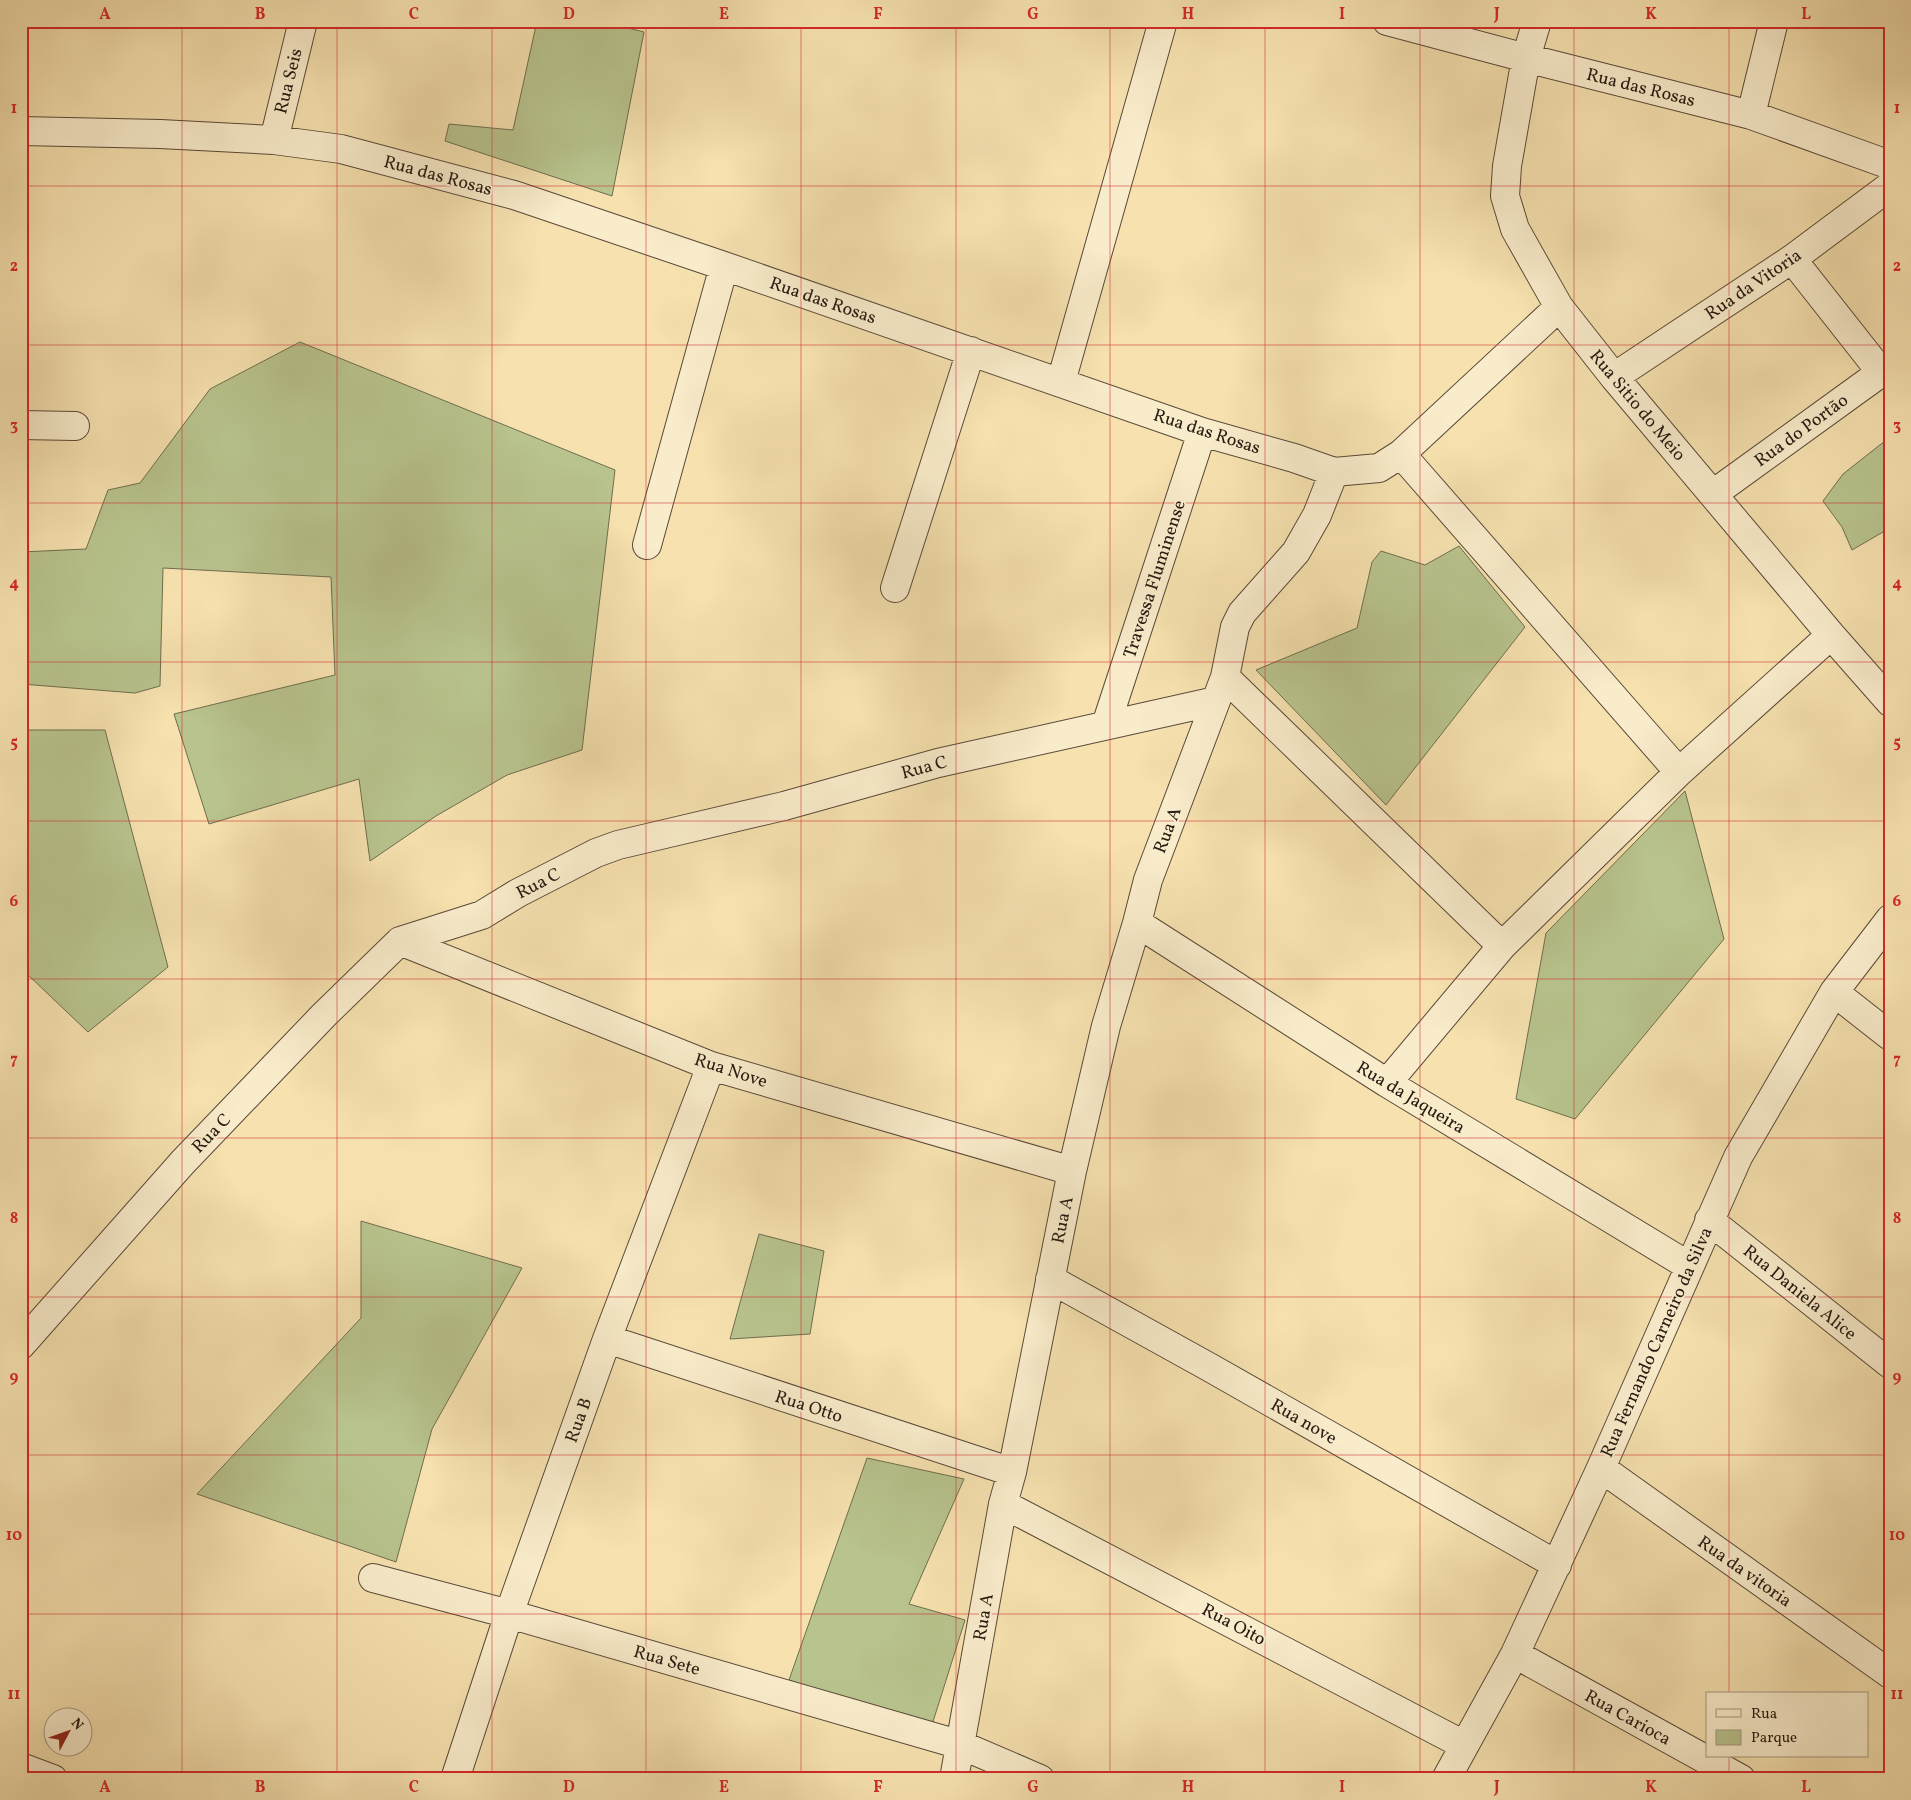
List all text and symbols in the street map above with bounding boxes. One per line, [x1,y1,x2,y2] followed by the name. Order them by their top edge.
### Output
[99,4,111,26] text: A
[255,4,266,26] text: B
[409,4,419,26] text: C
[563,4,575,26] text: D
[719,4,729,26] text: E
[873,4,883,26] text: F
[1027,4,1039,26] text: G
[1182,4,1194,26] text: H
[1339,4,1345,26] text: I
[1493,4,1500,26] text: J
[1645,4,1657,26] text: K
[1801,4,1811,26] text: L
[269,46,310,117] street label: Rua Seis
[1584,63,1698,114] street label: Rua das Rosas
[11,98,17,120] text: 1
[1894,98,1900,120] text: 1
[381,150,495,203] street label: Rua das Rosas
[1701,244,1807,327] street label: Rua da Vitoria
[10,256,18,278] text: 2
[1893,256,1901,278] text: 2
[766,271,879,331] street label: Rua das Rosas
[1583,345,1691,467] street label: Rua Sitio do Meio
[1750,389,1854,474] street label: Rua do Portão
[1150,403,1263,462] street label: Rua das Rosas
[10,415,18,437] text: 3
[1893,415,1901,437] text: 3
[1118,497,1193,662] street label: Travessa Fluminense
[9,573,19,595] text: 4
[1892,573,1902,595] text: 4
[10,732,18,754] text: 5
[1893,732,1901,754] text: 5
[899,750,950,787] street label: Rua C
[1148,803,1189,857] street label: Rua A
[512,863,565,906] street label: Rua C
[10,891,19,913] text: 6
[1893,891,1902,913] text: 6
[691,1048,770,1095] street label: Rua Nove
[10,1049,18,1071] text: 7
[1893,1049,1901,1071] text: 7
[1351,1056,1469,1141] street label: Rua da Jaqueira
[187,1109,237,1160] street label: Rua C
[1046,1194,1081,1246] street label: Rua A
[10,1208,18,1230] text: 8
[1893,1208,1901,1230] text: 8
[1595,1223,1720,1462] street label: Rua Fernando Carneiro da Silva
[1737,1239,1861,1347] street label: Rua Daniela Alice
[10,1367,19,1389] text: 9
[1893,1367,1902,1389] text: 9
[771,1385,846,1430] street label: Rua Otto
[1265,1393,1341,1451] street label: Rua nove
[560,1395,599,1447] street label: Rua B
[6,1525,22,1547] text: 10
[1889,1525,1905,1547] text: 10
[1692,1531,1796,1614] street label: Rua da vitoria
[968,1591,1001,1643] street label: Rua A
[1197,1598,1270,1653] street label: Rua Oito
[630,1640,703,1683] street label: Rua Sete
[8,1684,20,1706] text: 11
[1580,1684,1675,1752] street label: Rua Carioca
[1891,1684,1903,1706] text: 11
[1706,1692,1868,1758] legend
[1751,1704,1777,1725] text: Rua
[42,1708,92,1758] north arrow
[66,1714,87,1735] text: N
[1751,1728,1797,1749] text: Parque
[99,1777,111,1799] text: A
[255,1777,266,1799] text: B
[409,1777,419,1799] text: C
[563,1777,575,1799] text: D
[719,1777,729,1799] text: E
[873,1777,883,1799] text: F
[1027,1777,1039,1799] text: G
[1182,1777,1194,1799] text: H
[1339,1777,1345,1799] text: I
[1493,1777,1500,1799] text: J
[1645,1777,1657,1799] text: K
[1801,1777,1811,1799] text: L

